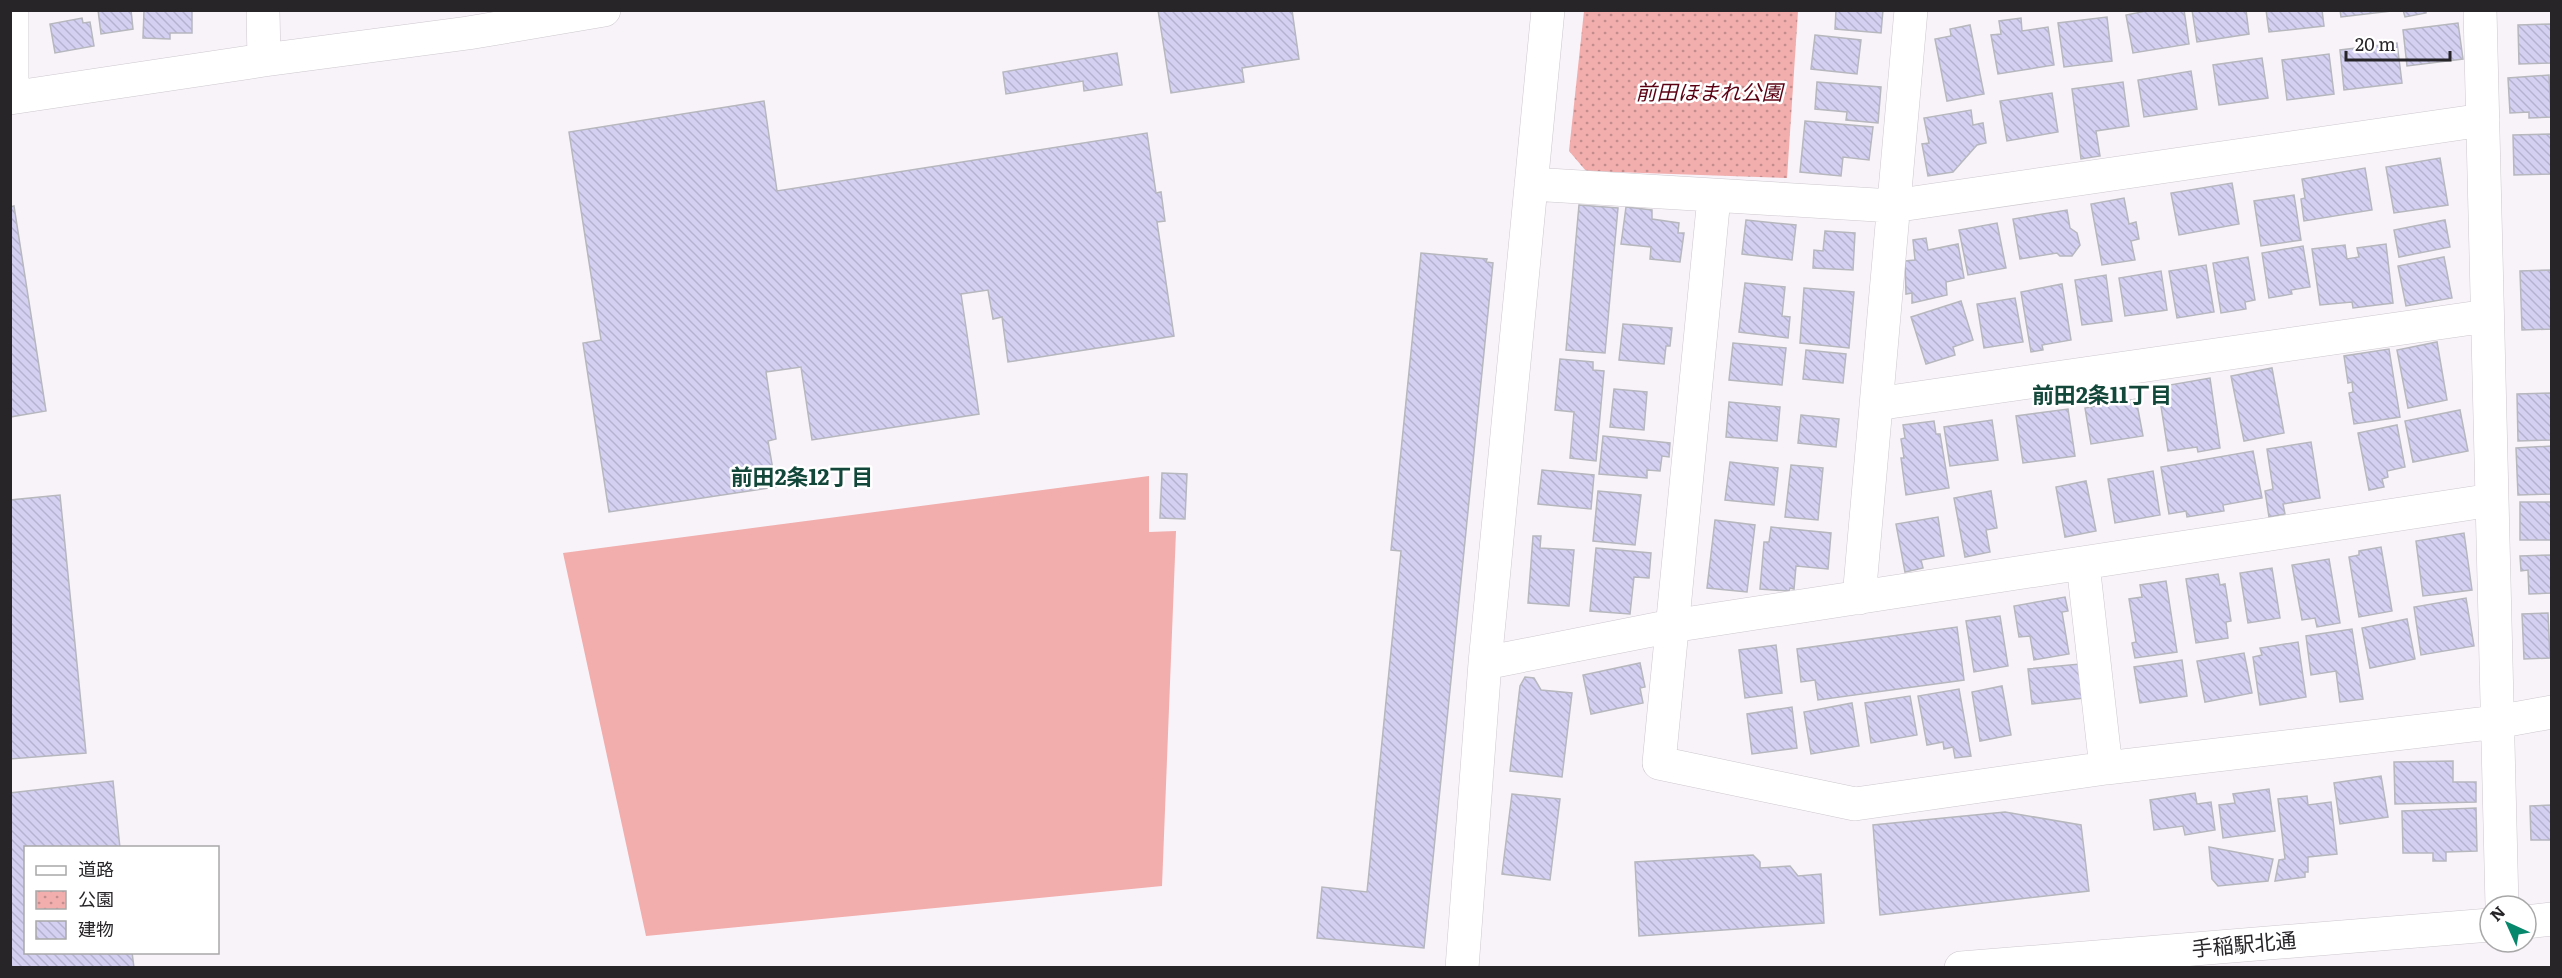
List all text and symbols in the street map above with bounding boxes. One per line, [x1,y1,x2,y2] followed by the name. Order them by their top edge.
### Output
[2346,24,2450,62] scale bar
[2355,30,2396,57] text: 20 m
[1636,75,1785,106] park label: 前田ほまれ公園
[2032,377,2172,410] district label: 前田2条11丁目
[731,459,873,492] district label: 前田2条12丁目
[24,846,219,954] legend
[78,855,114,882] text: 道路
[78,885,114,912] text: 公園
[2478,894,2538,954] north arrow
[2483,899,2510,926] text: N
[78,915,114,942] text: 建物
[2190,922,2297,963] street label: 手稲駅北通

